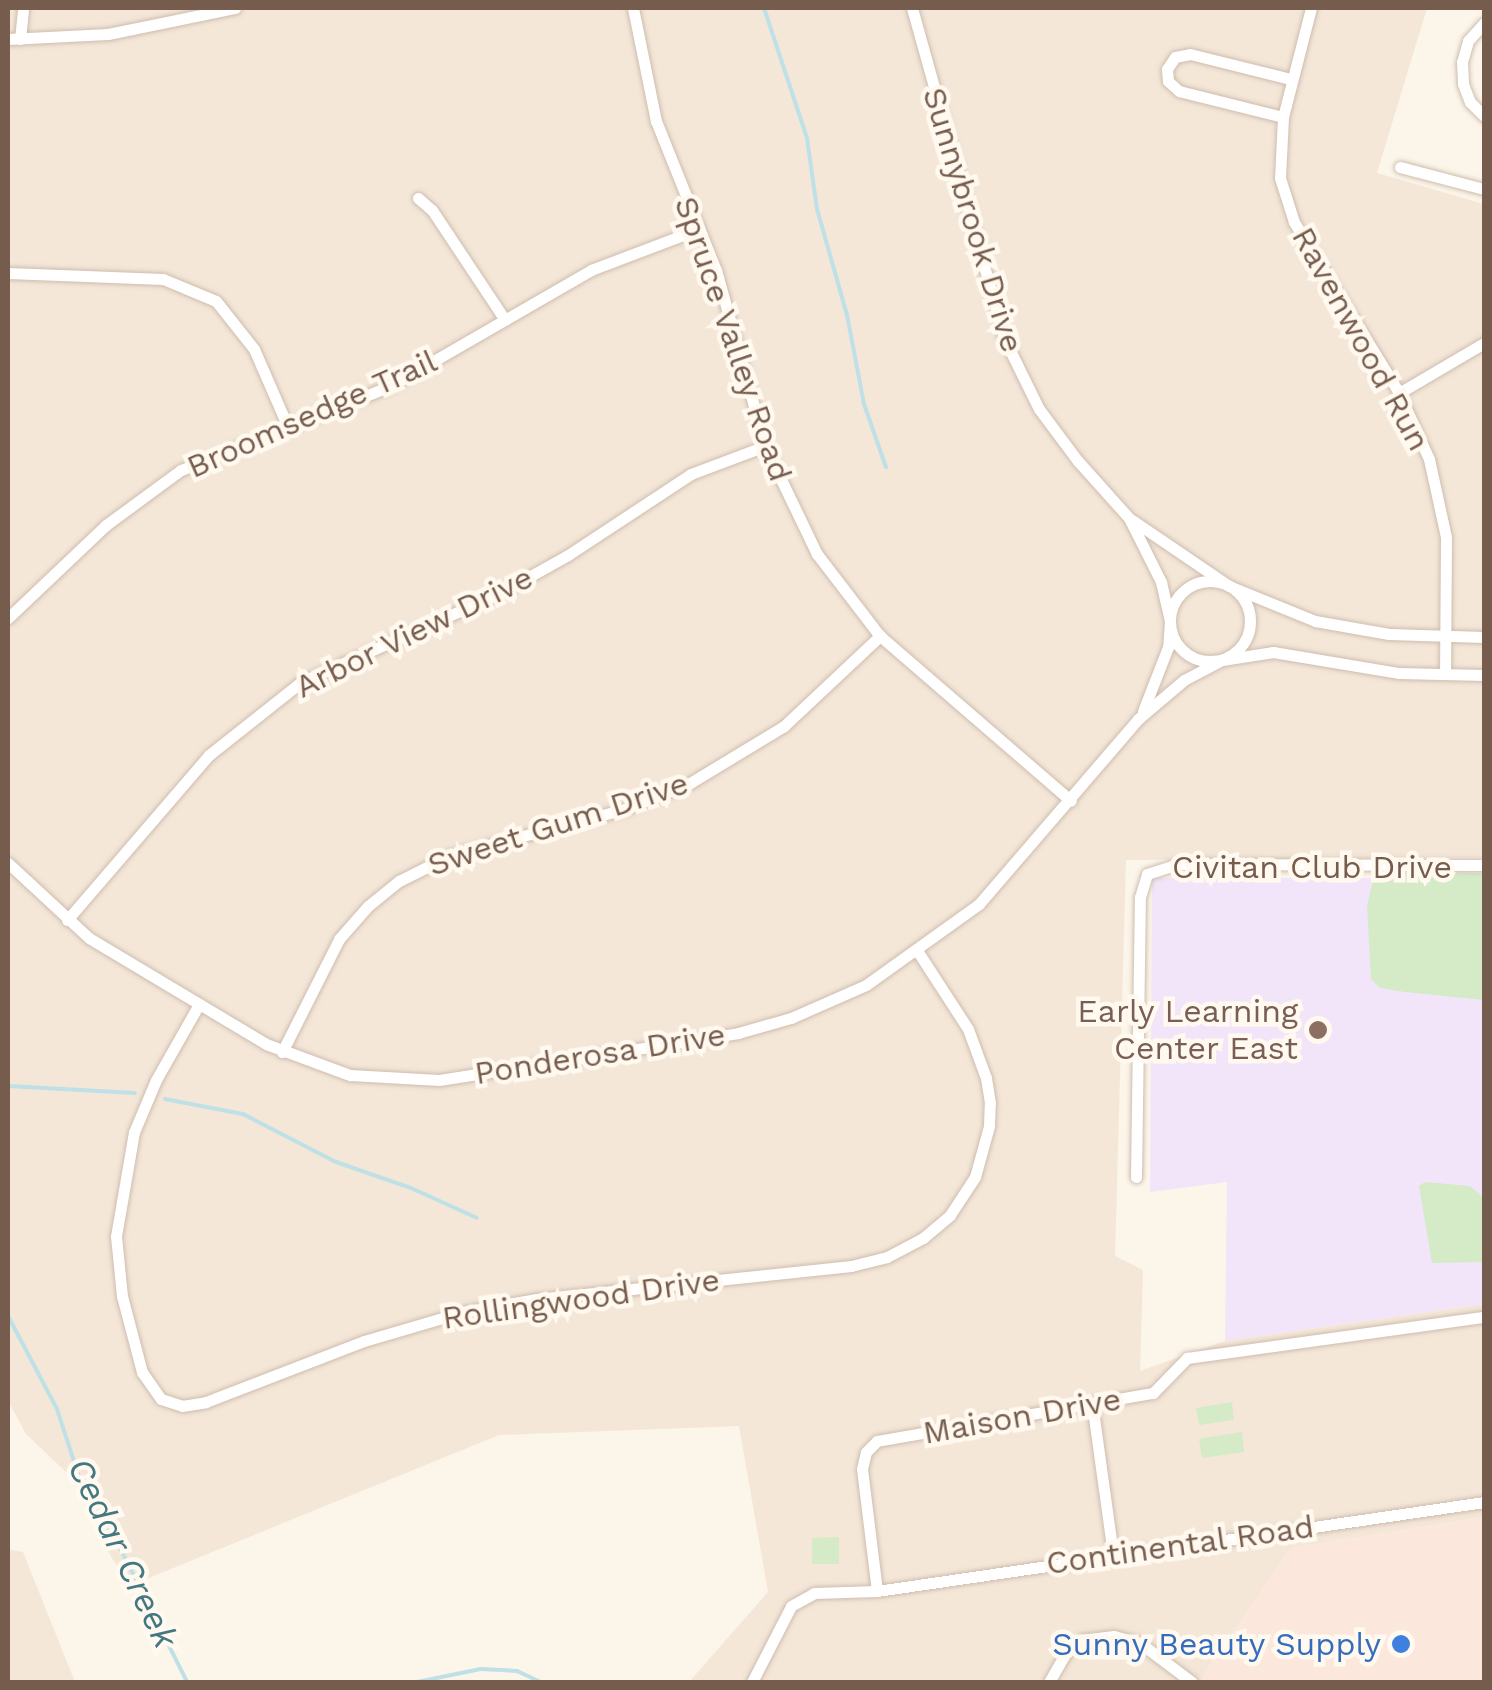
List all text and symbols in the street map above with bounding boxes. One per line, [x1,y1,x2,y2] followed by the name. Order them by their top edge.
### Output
[914,83,1032,357] street label: Sunnybrook Drive
[666,191,800,487] street label: Spruce Valley Road
[1284,221,1438,457] street label: Ravenwood Run
[181,341,443,487] street label: Broomsedge Trail
[288,557,540,707] street label: Arbor View Drive
[423,764,693,884] street label: Sweet Gum Drive
[1172,848,1452,886] street label: Civitan Club Drive
[1077,993,1298,1068] place label: Early Learning Center East
[472,1015,728,1093] street label: Ponderosa Drive
[1307,1019,1329,1041] marker: Early Learning Center East
[440,1261,722,1337] street label: Rollingwood Drive
[920,1380,1124,1452] street label: Maison Drive
[59,1451,187,1655] water label: Cedar Creek
[1043,1507,1317,1583] street label: Continental Road
[1051,1625,1381,1663] place label: Sunny Beauty Supply
[1390,1633,1412,1655] marker: Sunny Beauty Supply

